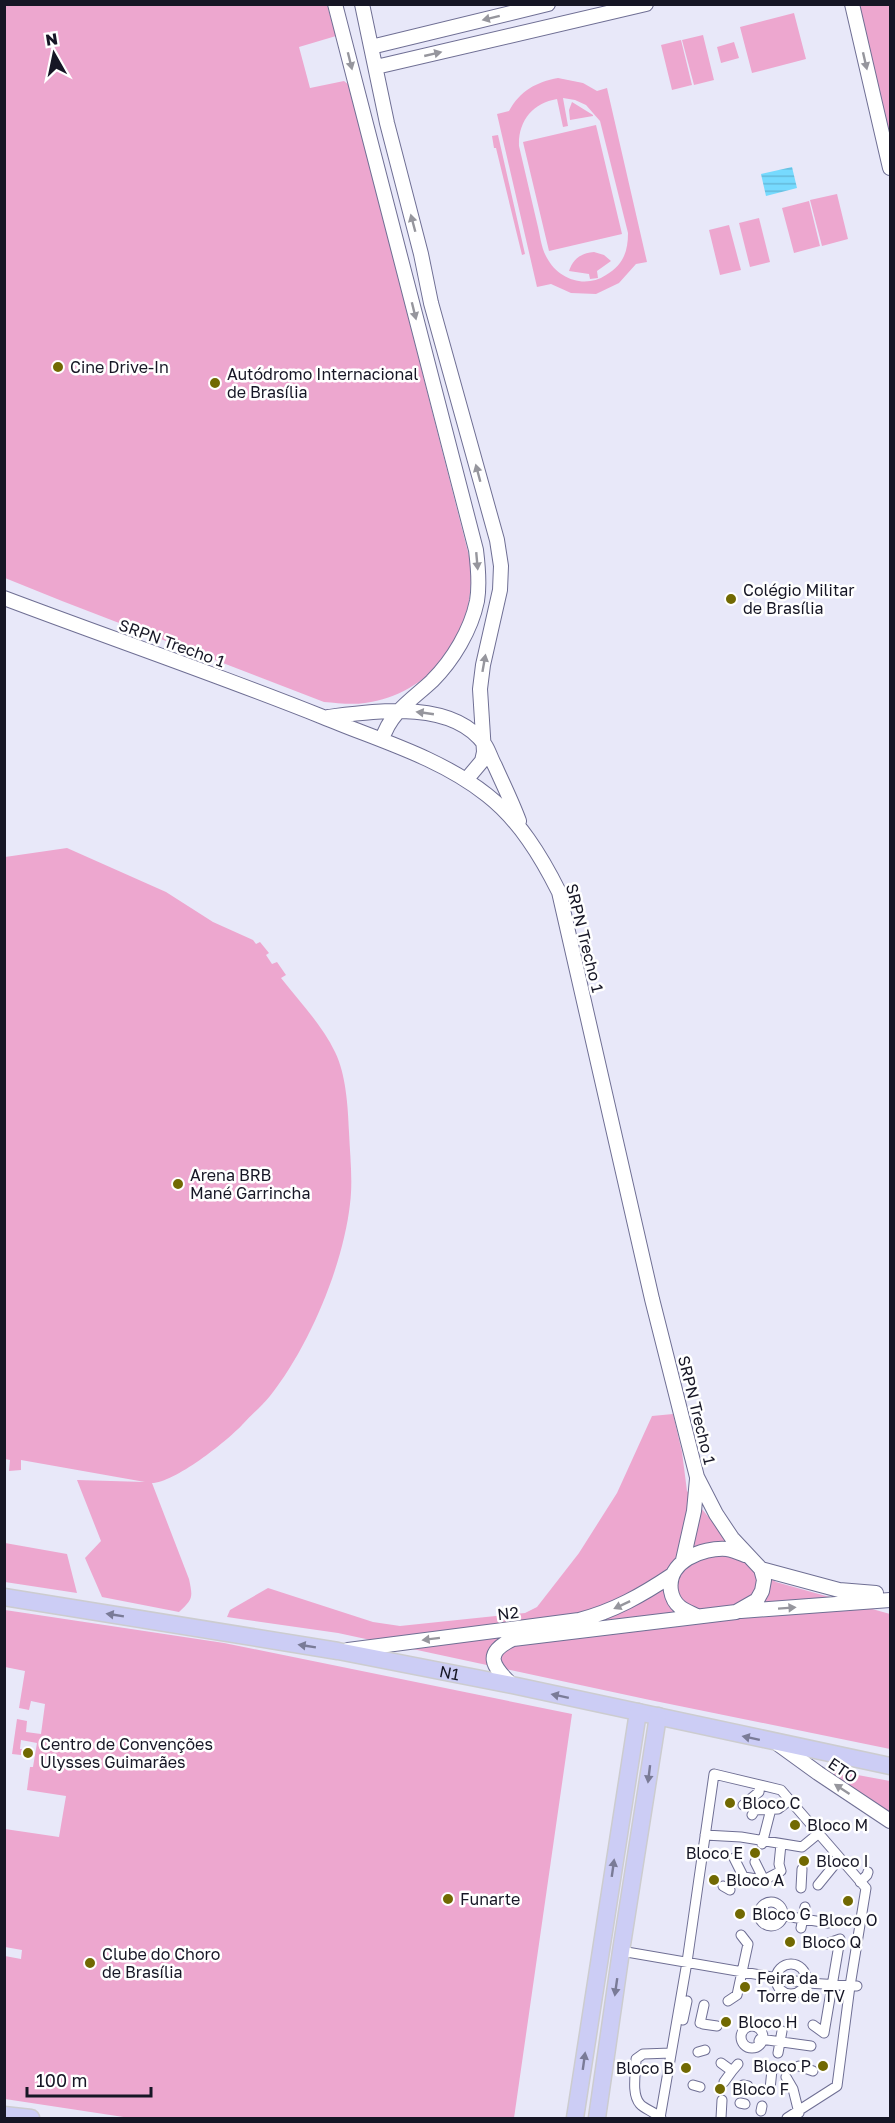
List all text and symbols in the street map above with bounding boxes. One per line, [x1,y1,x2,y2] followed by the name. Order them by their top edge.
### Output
[481,14,500,24] one-way arrow
[24,24,84,84] north arrow
[44,28,59,50] text: N
[423,48,442,58] one-way arrow
[345,52,355,70] one-way arrow
[861,52,871,71] one-way arrow
[408,214,417,232] one-way arrow
[410,302,419,320] one-way arrow
[70,357,169,377] place label: Cine Drive-In
[51,360,65,374] marker: Cine Drive-In
[227,364,418,402] place label: Autódromo Internacional de Brasília
[208,376,222,390] marker: Autódromo Internacional de Brasília
[473,464,483,482] one-way arrow
[473,551,482,570] one-way arrow
[743,580,855,618] place label: Colégio Militar de Brasília
[724,592,738,606] marker: Colégio Militar de Brasília
[116,615,228,672] street label: SRPN Trecho 1
[480,653,489,672] one-way arrow
[415,708,434,717] one-way arrow
[562,881,608,995] street label: SRPN Trecho 1
[190,1165,310,1203] place label: Arena BRB Mané Garrincha
[171,1177,185,1191] marker: Arena BRB Mané Garrincha
[674,1353,720,1467] street label: SRPN Trecho 1
[614,1601,631,1610] one-way arrow
[496,1602,520,1624] street label: N2
[777,1603,796,1613] one-way arrow
[105,1610,124,1619] one-way arrow
[421,1635,440,1644] one-way arrow
[298,1641,317,1650] one-way arrow
[438,1661,461,1685] street label: N1
[551,1691,570,1700] one-way arrow
[741,1733,760,1742] one-way arrow
[40,1734,213,1772] place label: Centro de Convenções Ulysses Guimarães
[21,1746,35,1760] marker: Centro de Convenções Ulysses Guimarães
[824,1753,862,1787] street label: ETO
[644,1765,654,1784] one-way arrow
[833,1783,850,1794] one-way arrow
[742,1793,801,1813] place label: Bloco C
[723,1796,737,1810] marker: Bloco C
[807,1815,868,1835] place label: Bloco M
[788,1818,802,1832] marker: Bloco M
[686,1843,743,1863] place label: Bloco E
[748,1846,762,1860] marker: Bloco E
[816,1851,869,1871] place label: Bloco I
[797,1854,811,1868] marker: Bloco I
[609,1858,618,1877] one-way arrow
[726,1870,785,1890] place label: Bloco A
[707,1873,721,1887] marker: Bloco A
[460,1889,520,1909] place label: Funarte
[441,1892,455,1906] marker: Funarte
[841,1894,855,1908] marker: Bloco O
[752,1904,811,1924] place label: Bloco G
[733,1907,747,1921] marker: Bloco G
[818,1910,878,1930] place label: Bloco O
[802,1932,861,1952] place label: Bloco Q
[783,1935,797,1949] marker: Bloco Q
[102,1944,220,1982] place label: Clube do Choro de Brasília
[83,1956,97,1970] marker: Clube do Choro de Brasília
[757,1968,845,2006] place label: Feira da Torre de TV
[611,1978,620,1997] one-way arrow
[738,1980,752,1994] marker: Feira da Torre de TV
[738,2012,798,2032] place label: Bloco H
[719,2015,733,2029] marker: Bloco H
[580,2051,589,2070] one-way arrow
[753,2056,811,2076] place label: Bloco P
[616,2058,674,2078] place label: Bloco B
[816,2059,830,2073] marker: Bloco P
[27,2060,152,2098] scale bar
[679,2061,693,2075] marker: Bloco B
[36,2069,87,2091] text: 100 m
[732,2079,789,2099] place label: Bloco F
[713,2082,727,2096] marker: Bloco F

